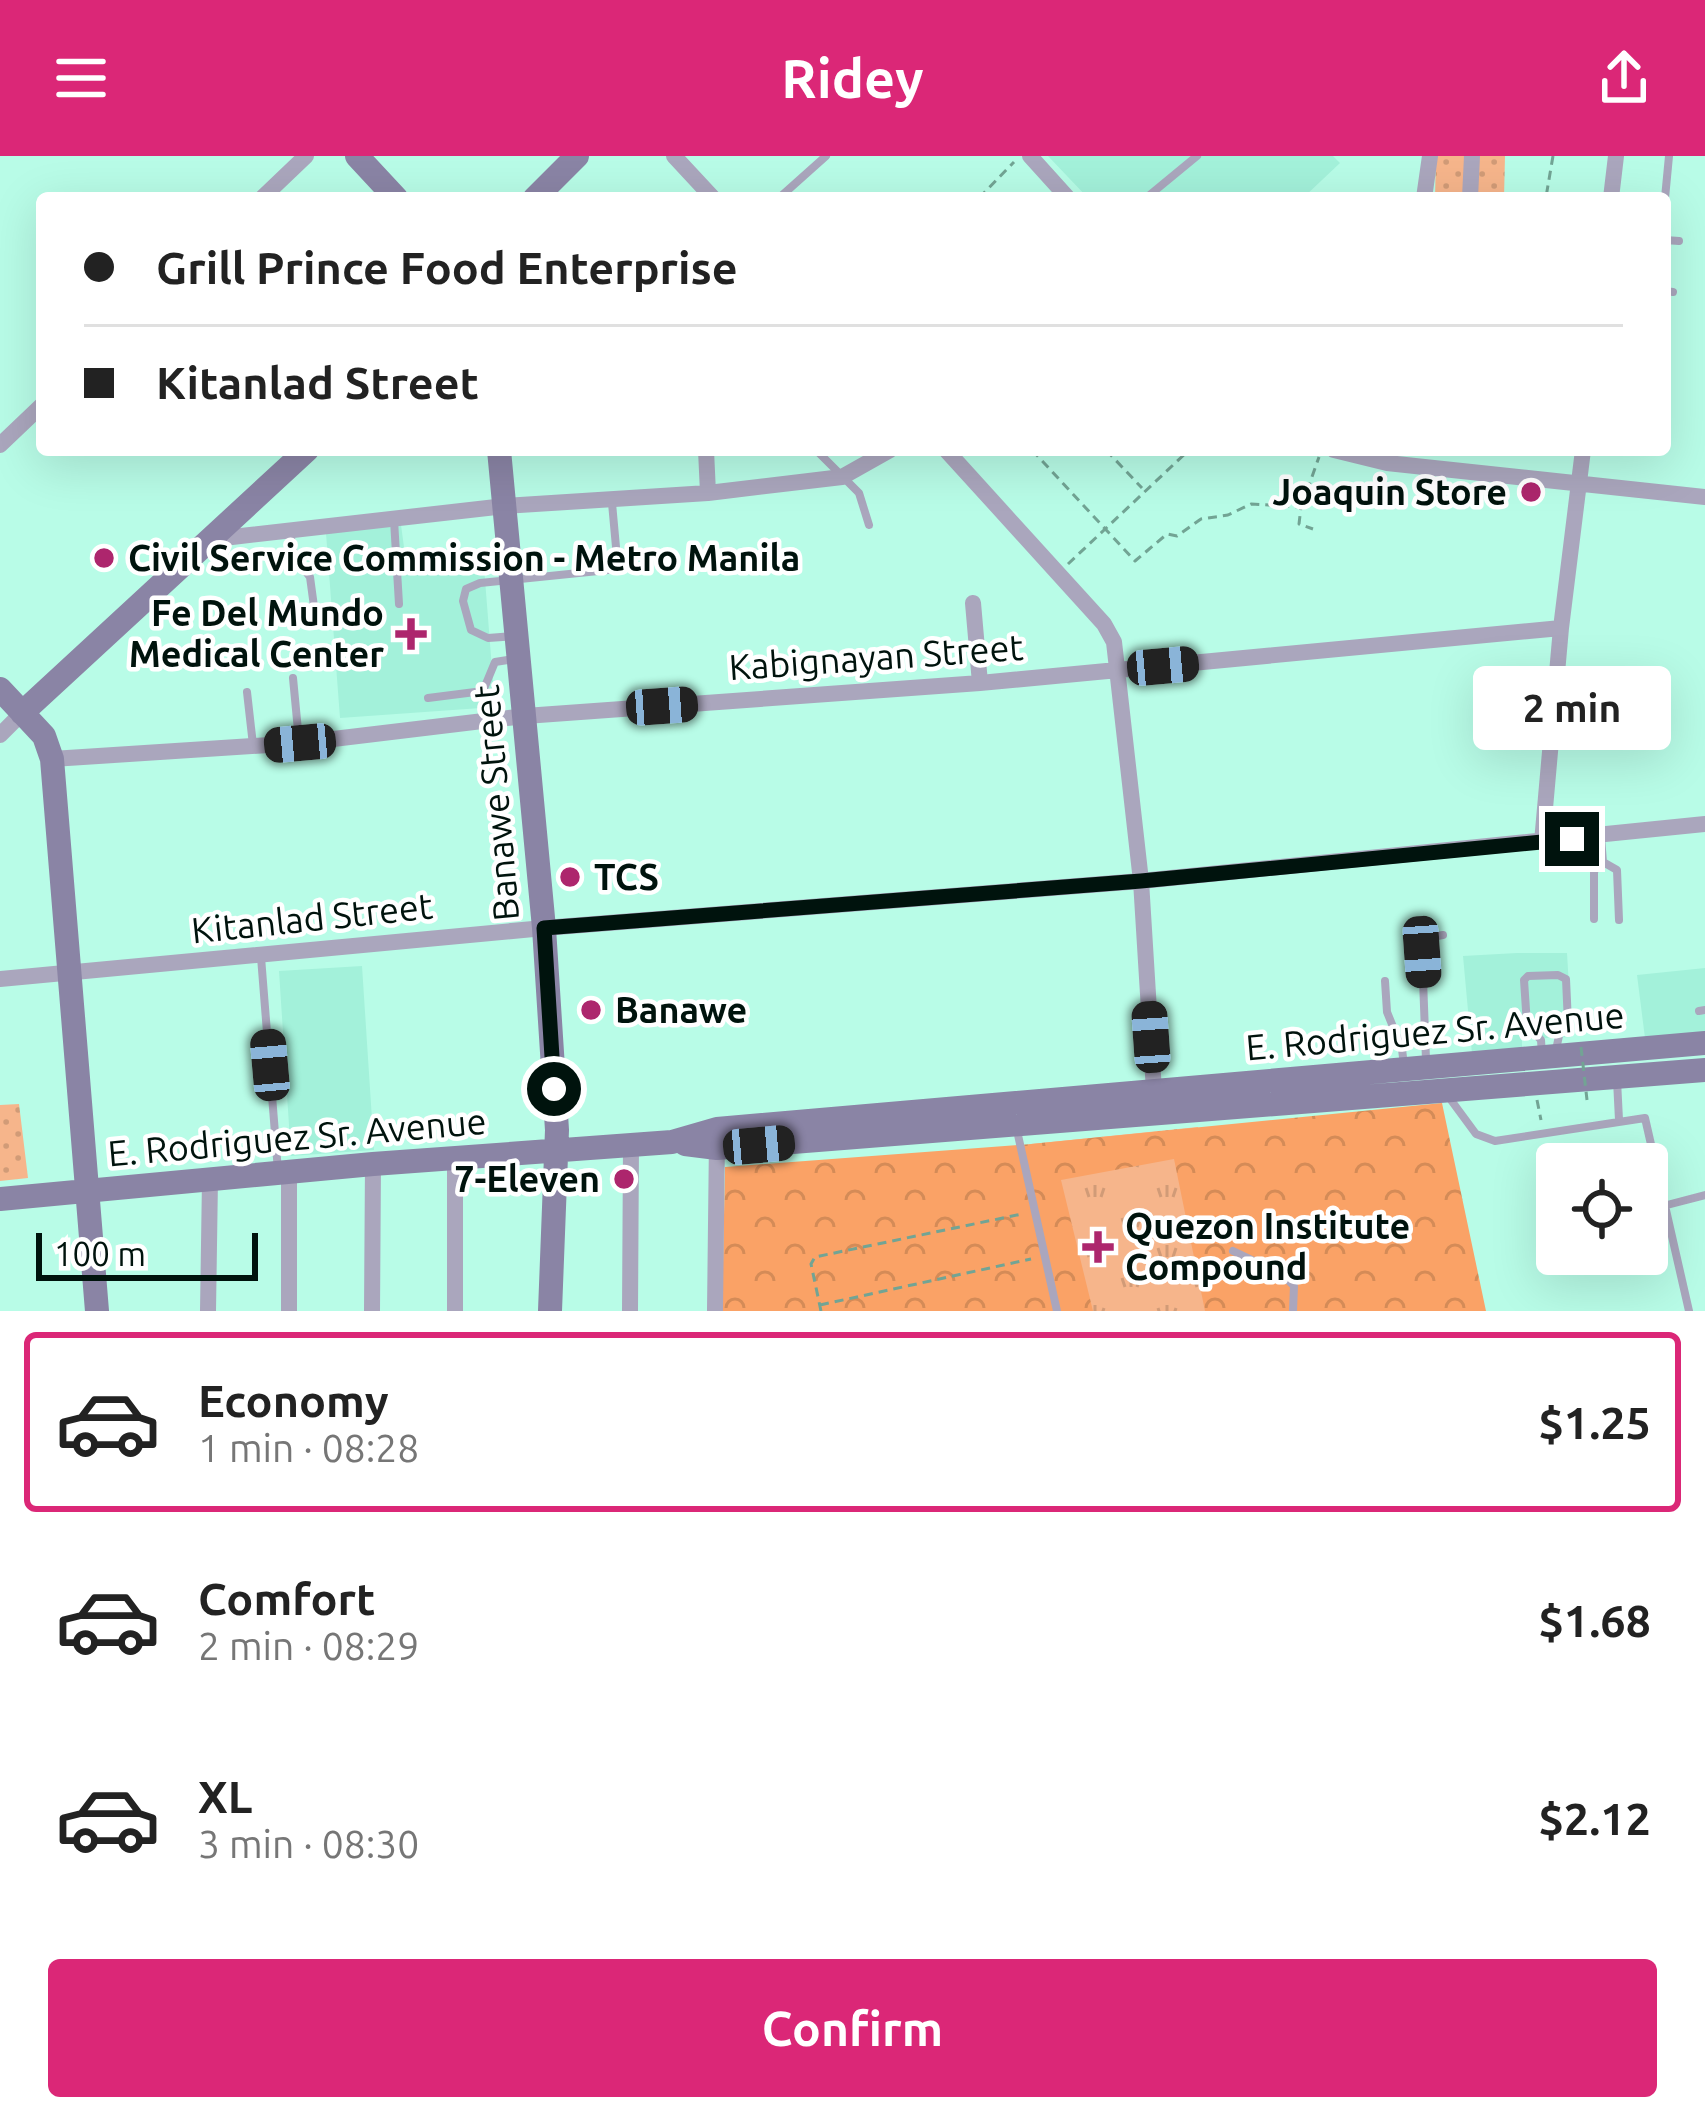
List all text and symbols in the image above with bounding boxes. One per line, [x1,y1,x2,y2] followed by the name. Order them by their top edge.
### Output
[48,45,114,111] icon: menu
[1591,45,1657,111] icon: share
[781,48,924,108] text: Ridey
[156,242,738,293] text: Grill Prince Food Enterprise
[156,357,479,408] text: Kitanlad Street
[1273,471,1507,512] place label: Joaquin Store
[1518,479,1544,505] marker: Joaquin Store
[128,537,800,578] place label: Civil Service Commission - Metro Manila
[91,545,117,571] marker: Civil Service Commission - Metro Manila
[129,592,384,674] place label: Fe Del Mundo Medical Center
[395,618,427,650] marker: Fe Del Mundo Medical Center
[727,626,1025,687] street label: Kabignayan Street
[1126,645,1200,687] car
[1473,665,1671,749] callout: 2 min
[465,683,526,923] street label: Banawe Street
[625,686,699,726] car
[1523,686,1621,729] text: 2 min
[263,722,337,764] car
[1545,812,1599,866] route end
[594,856,659,897] place label: TCS
[557,864,583,890] marker: TCS
[189,884,435,951] street label: Kitanlad Street
[1402,915,1442,989] car
[615,989,747,1030] place label: Banawe
[1244,994,1626,1067] street label: E. Rodriguez Sr. Avenue
[578,997,604,1023] marker: Banawe
[1131,1000,1171,1074] car
[249,1028,291,1102] car
[527,1062,581,1116] route start
[106,1100,488,1173] street label: E. Rodriguez Sr. Avenue
[722,1124,796,1166] car
[1536,1143,1668,1275] map controls
[1536,1143,1668,1275] button: locate
[454,1158,600,1199] place label: 7-Eleven
[611,1166,637,1192] marker: 7-Eleven
[1125,1205,1410,1287] place label: Quezon Institute Compound
[36,1227,258,1280] scale bar
[1082,1231,1114,1263] marker: Quezon Institute Compound
[54,1235,146,1272] text: 100 m
[54,1368,162,1476] icon: car
[198,1375,389,1426] text: Economy
[1538,1397,1651,1448] text: $1.25
[198,1426,419,1469] text: 1 min · 08:28
[54,1566,162,1674] icon: car
[198,1573,375,1624] text: Comfort
[1538,1595,1651,1646] text: $1.68
[198,1624,419,1667] text: 2 min · 08:29
[54,1764,162,1872] icon: car
[198,1771,252,1822] text: XL
[1538,1793,1651,1844] text: $2.12
[198,1822,419,1865] text: 3 min · 08:30
[48,1959,1657,2097] button: Confirm

